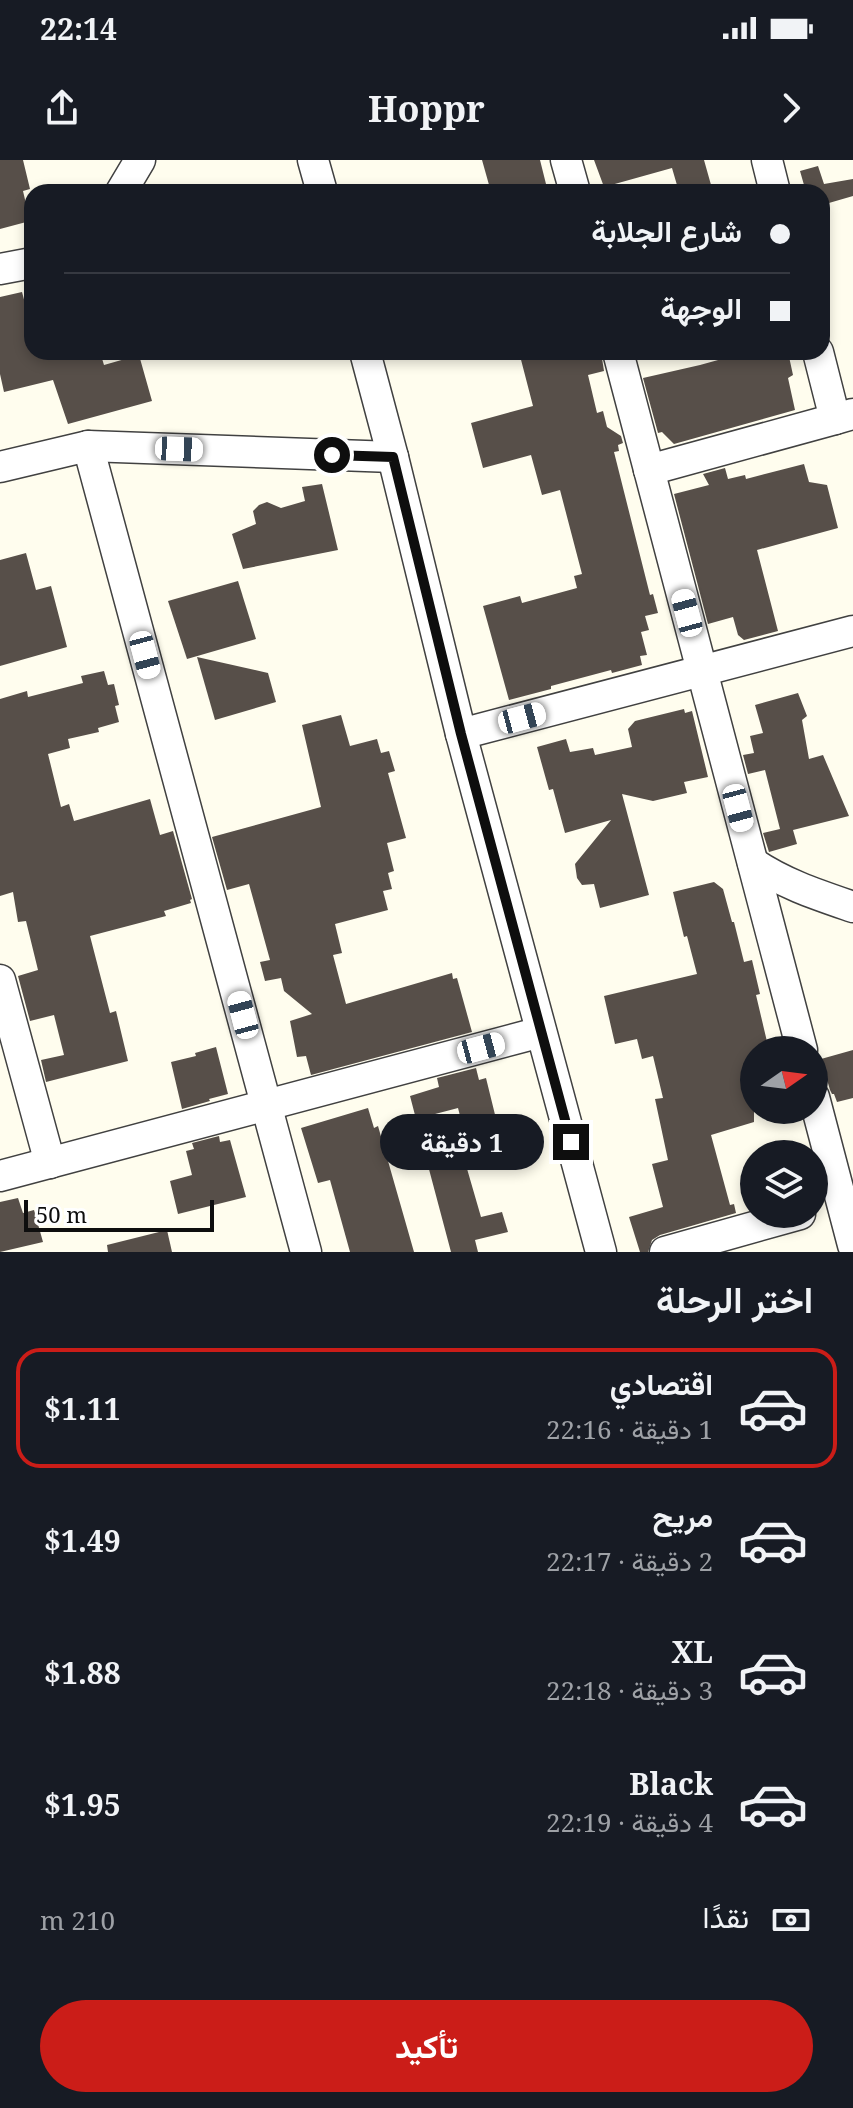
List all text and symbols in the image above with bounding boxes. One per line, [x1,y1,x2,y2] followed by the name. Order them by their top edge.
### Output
[40,8,117,49] text: 22:14
[368,84,485,133] text: Hoppr
[40,86,84,130] icon: share
[769,86,813,130] icon: forward
[591,210,742,251] text: شارع الجلابة
[660,287,742,328] text: الوجهة
[155,436,203,462] car
[314,437,350,473] route start
[669,587,705,639] car
[127,629,163,681] car
[496,700,548,736] car
[720,782,756,834] car
[225,989,261,1041] car
[455,1030,507,1066] car
[740,1036,828,1124] north arrow
[740,1036,828,1228] map controls
[379,1114,543,1170] callout: 1 دقيقة
[421,1124,503,1160] text: 1 دقيقة
[553,1124,589,1160] route end
[740,1140,828,1228] button: layers
[24,1196,214,1232] scale bar
[36,1199,87,1229] text: 50 m
[656,1275,813,1324] text: اختر الرحلة
[610,1363,713,1404] text: اقتصادي
[737,1372,809,1444] icon: car
[44,1388,121,1429] text: $1.11
[546,1411,713,1447] text: 1 دقيقة · 22:16
[653,1495,713,1536] text: مريح
[737,1504,809,1576] icon: car
[44,1520,121,1561] text: $1.49
[546,1543,713,1579] text: 2 دقيقة · 22:17
[671,1631,713,1672] text: XL
[737,1636,809,1708] icon: car
[44,1652,121,1693] text: $1.88
[546,1672,713,1708] text: 3 دقيقة · 22:18
[629,1763,713,1804] text: Black
[737,1768,809,1840] icon: car
[44,1784,121,1825] text: $1.95
[546,1804,713,1840] text: 4 دقيقة · 22:19
[703,1896,749,1937] text: نقدًا
[769,1898,813,1942] icon: cash
[40,1902,115,1938] text: 210 m
[40,2000,813,2092] button: تأكيد

